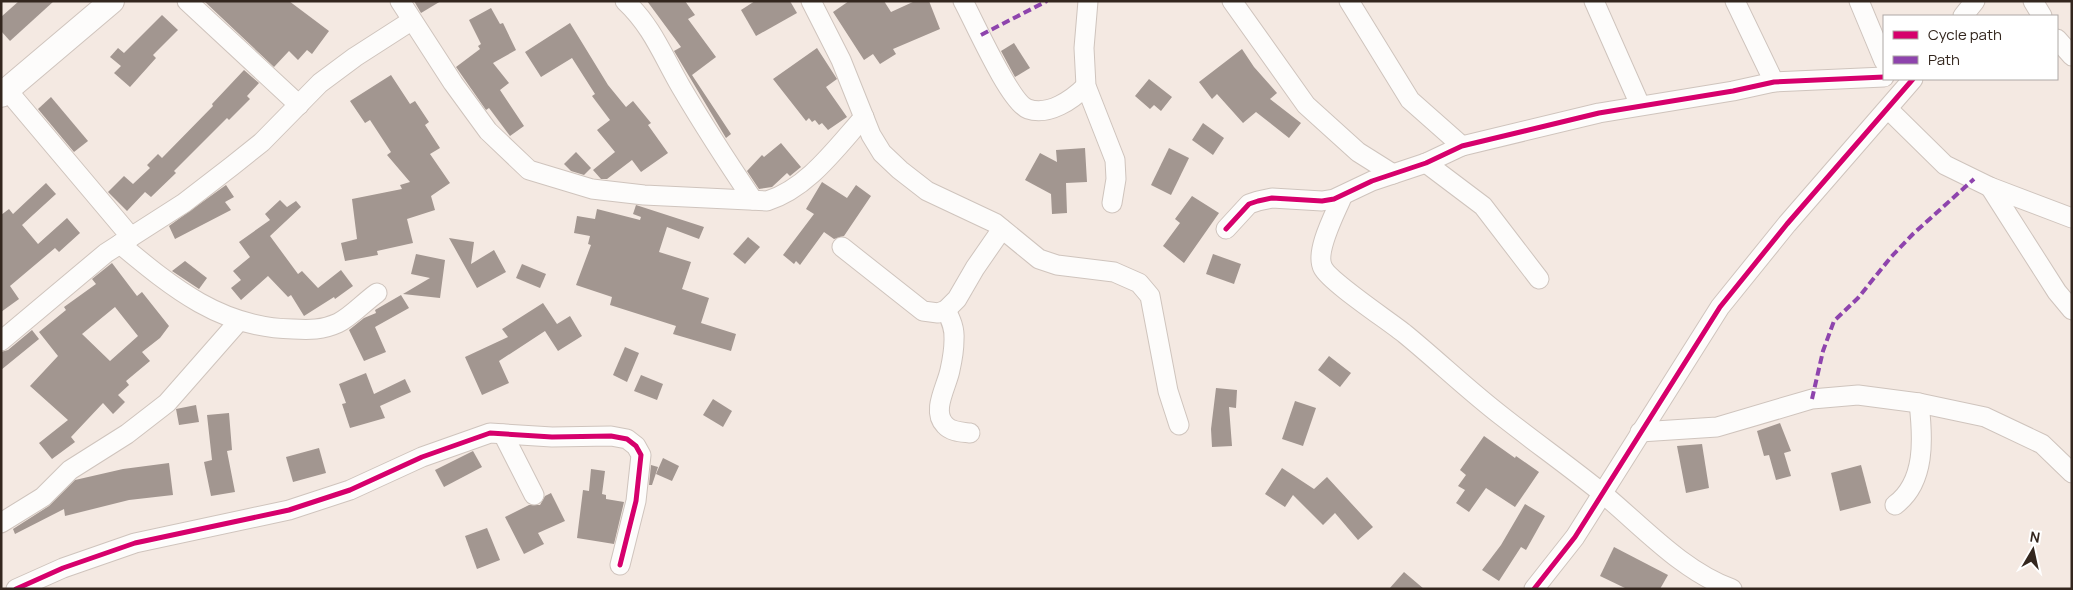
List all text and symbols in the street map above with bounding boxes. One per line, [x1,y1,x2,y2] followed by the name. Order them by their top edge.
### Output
[1883,15,2058,80] legend
[1928,24,2002,45] text: Cycle path
[1928,49,1960,70] text: Path
[2008,525,2058,575] north arrow
[2029,526,2042,547] text: N

